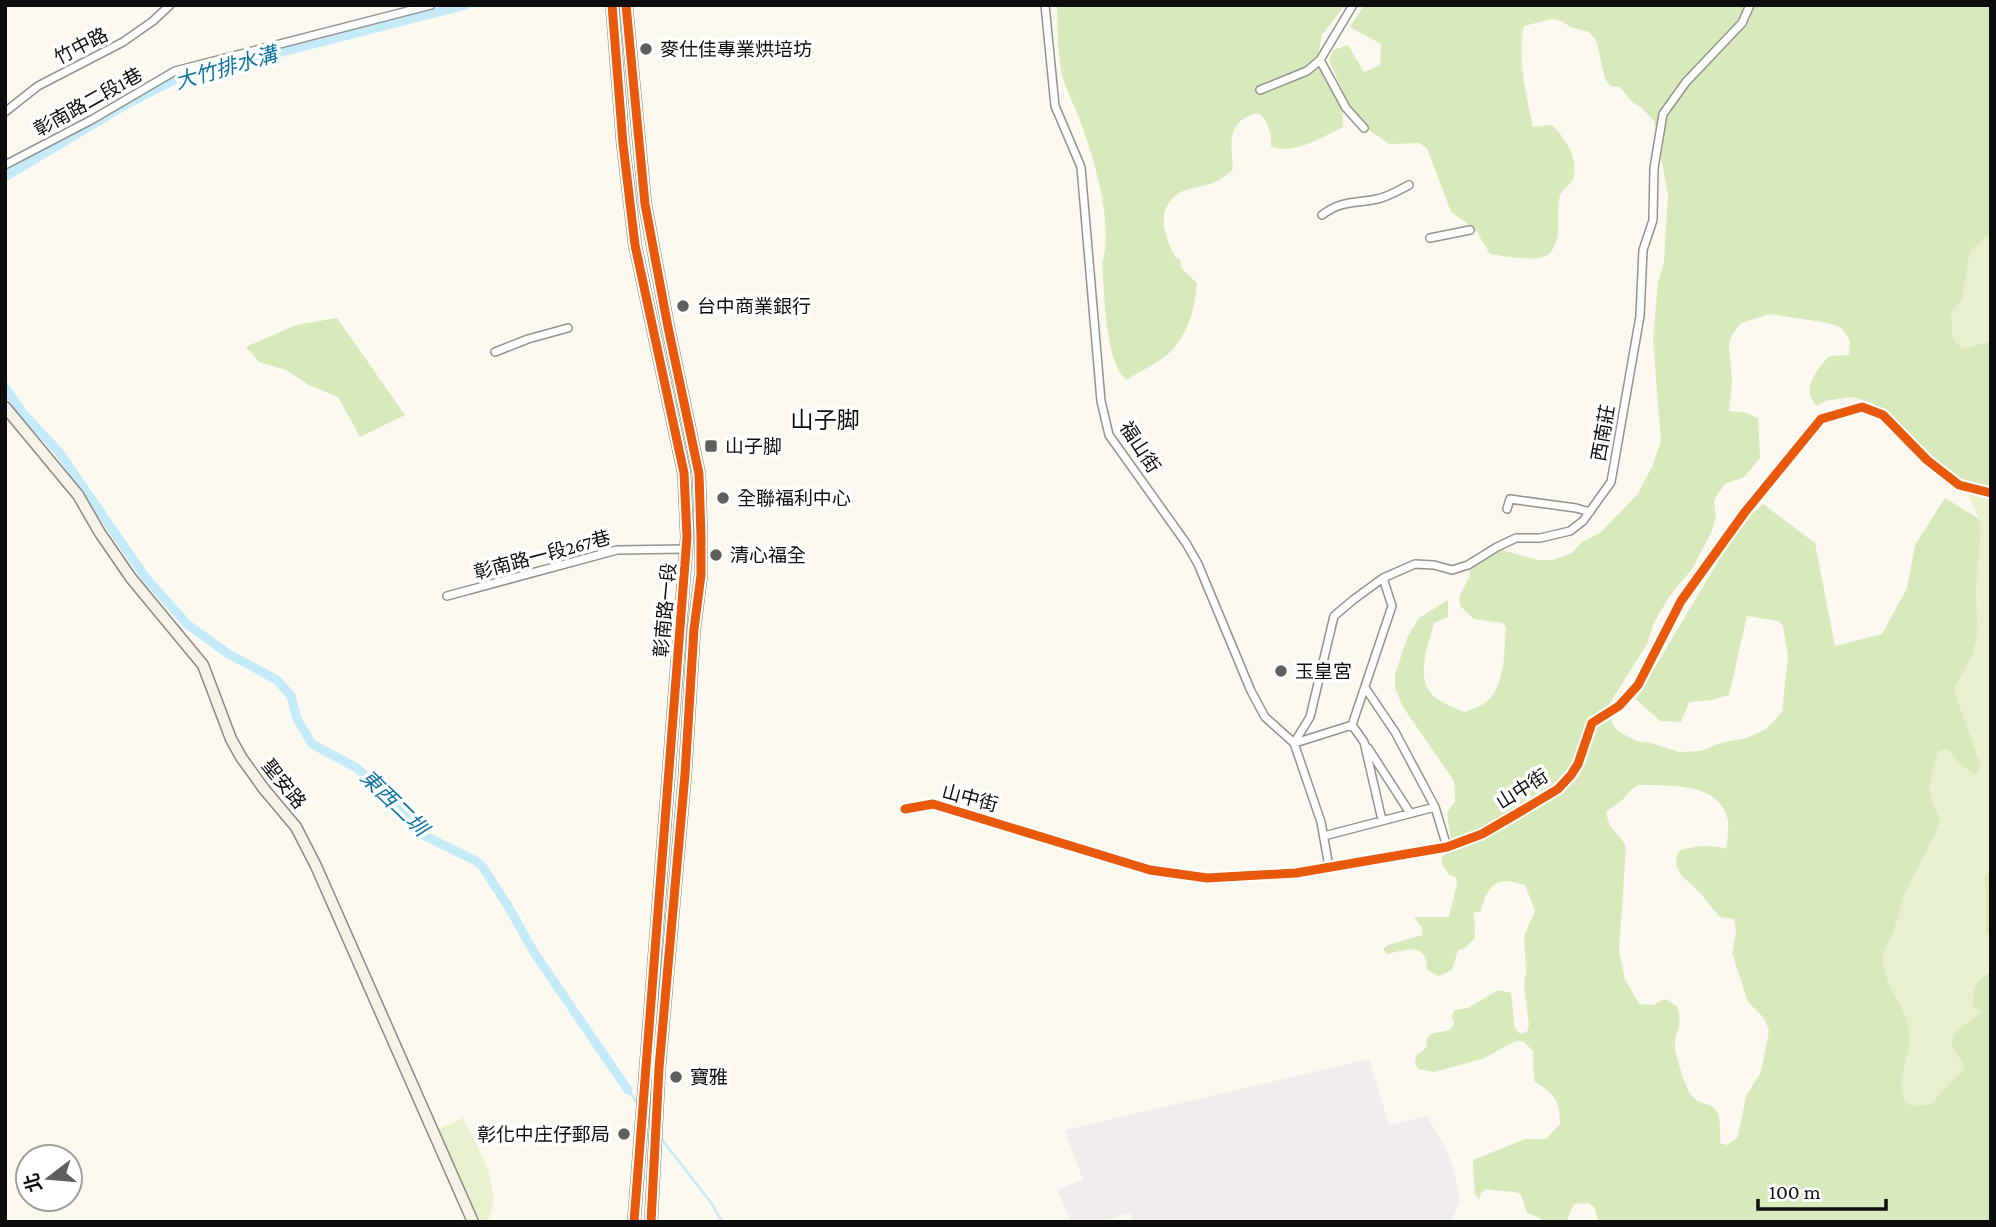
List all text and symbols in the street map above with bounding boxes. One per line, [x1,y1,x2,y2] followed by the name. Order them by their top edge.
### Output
[51,24,111,68] street label: 竹中路
[660,39,812,60] place label: 麥仕佳專業烘培坊
[172,41,283,94] water label: 大竹排水溝
[638,41,654,57] marker: 麥仕佳專業烘培坊
[30,64,146,140] street label: 彰南路二段1巷
[697,296,811,317] place label: 台中商業銀行
[675,298,691,314] marker: 台中商業銀行
[1588,403,1618,463] street label: 西南莊
[791,407,860,433] district label: 山子脚
[1116,417,1164,477] street label: 福山街
[725,436,782,457] place label: 山子脚
[703,438,719,454] marker: 山子脚
[737,488,851,509] place label: 全聯福利中心
[715,490,731,506] marker: 全聯福利中心
[471,527,613,583] street label: 彰南路一段267巷
[730,545,806,566] place label: 清心福全
[708,547,724,563] marker: 清心福全
[650,562,680,658] street label: 彰南路一段
[1295,661,1352,682] place label: 玉皇宮
[1273,663,1289,679] marker: 玉皇宮
[258,755,310,813] street label: 聖安路
[355,765,435,843] water label: 東西二圳
[1492,765,1552,813] street label: 山中街
[940,780,1000,816] street label: 山中街
[690,1067,728,1088] place label: 寶雅
[668,1069,684,1085] marker: 寶雅
[477,1124,610,1145] place label: 彰化中庄仔郵局
[616,1126,632,1142] marker: 彰化中庄仔郵局
[14,1143,84,1213] north arrow
[1758,1168,1886,1212] scale bar
[20,1171,46,1195] text: 北
[1769,1180,1821,1204] text: 100 m

